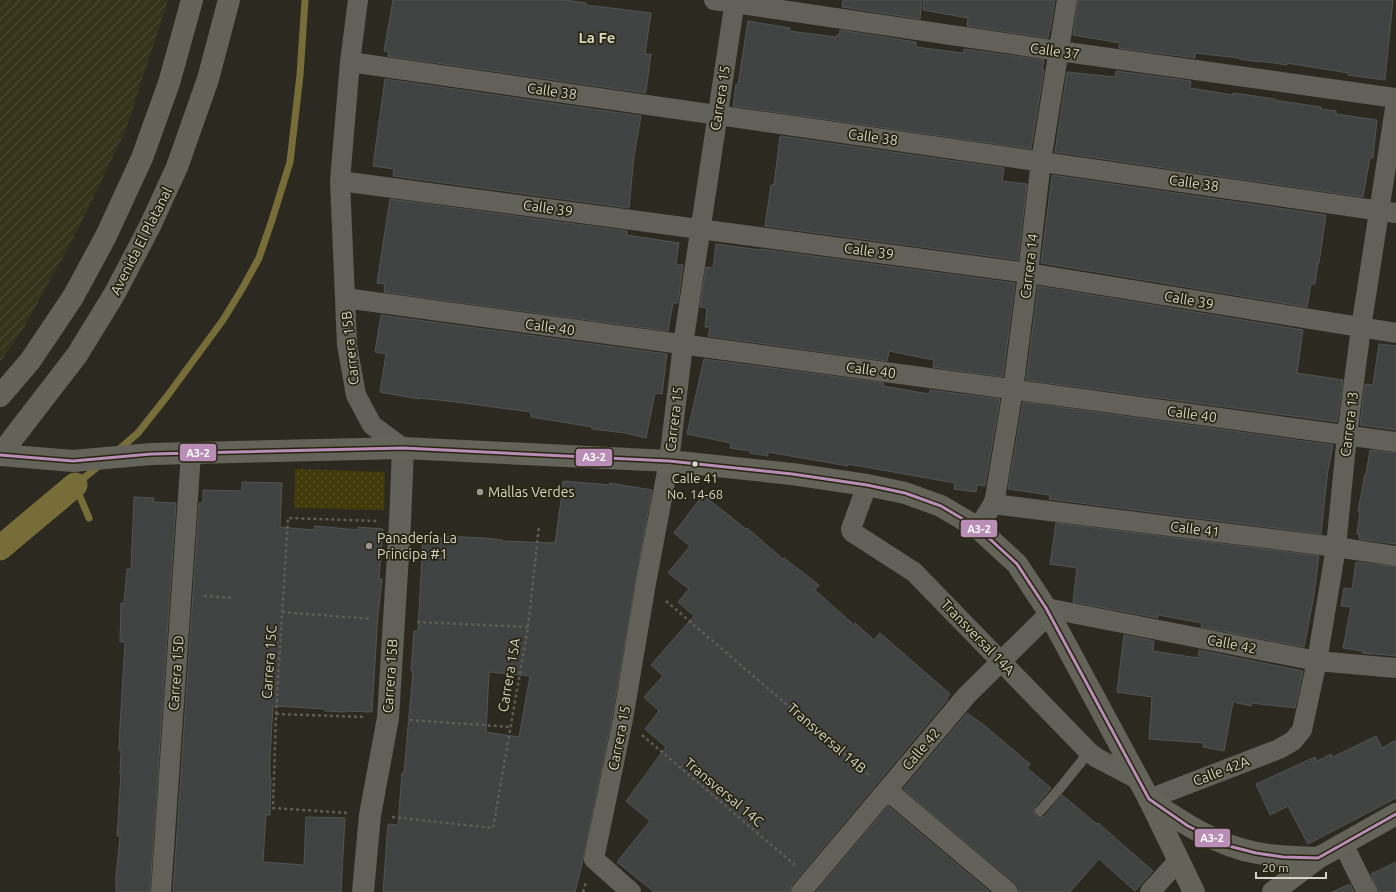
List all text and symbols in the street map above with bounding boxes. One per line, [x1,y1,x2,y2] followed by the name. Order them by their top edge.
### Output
[578,29,616,46] district label: La Fe
[1029,40,1081,62] street label: Calle 37
[707,64,733,132] street label: Carrera 15
[526,80,578,102] street label: Calle 38
[847,126,899,148] street label: Calle 38
[1168,172,1220,194] street label: Calle 38
[107,184,175,298] street label: Avenida El Platanal
[522,197,574,219] street label: Calle 39
[1017,232,1041,300] street label: Carrera 14
[843,240,895,262] street label: Calle 39
[1163,288,1215,312] street label: Calle 39
[338,310,362,386] street label: Carrera 15B
[524,316,576,338] street label: Calle 40
[845,359,897,381] street label: Calle 40
[662,385,686,453] street label: Carrera 15
[1337,390,1361,458] street label: Carrera 13
[1166,403,1218,425] street label: Calle 40
[179,443,217,462] line badge: A3-2
[186,447,210,459] text: A3-2
[575,448,613,467] line badge: A3-2
[582,451,606,463] text: A3-2
[690,459,700,469] marker: Calle 41 No. 14-68
[667,471,723,501] place label: Calle 41 No. 14-68
[488,484,575,500] place label: Mallas Verdes
[475,487,485,497] marker: Mallas Verdes
[1169,518,1221,540] street label: Calle 41
[960,519,998,538] line badge: A3-2
[967,523,991,535] text: A3-2
[377,530,457,562] place label: Panadería La Principa #1
[364,541,374,551] marker: Panadería La Principa #1
[938,596,1018,678] street label: Transversal 14A
[258,624,280,700] street label: Carrera 15C
[1206,631,1258,657] street label: Calle 42
[165,635,187,711] street label: Carrera 15D
[495,637,523,713] street label: Carrera 15A
[379,638,401,714] street label: Carrera 15B
[785,700,870,776] street label: Transversal 14B
[605,704,633,772] street label: Carrera 15
[899,725,943,773] street label: Calle 42
[1191,753,1251,789] street label: Calle 42A
[681,754,767,830] street label: Transversal 14C
[1194,828,1231,848] line badge: A3-2
[1200,832,1224,844] text: A3-2
[1256,854,1326,880] scale bar
[1262,861,1289,874] text: 20 m

